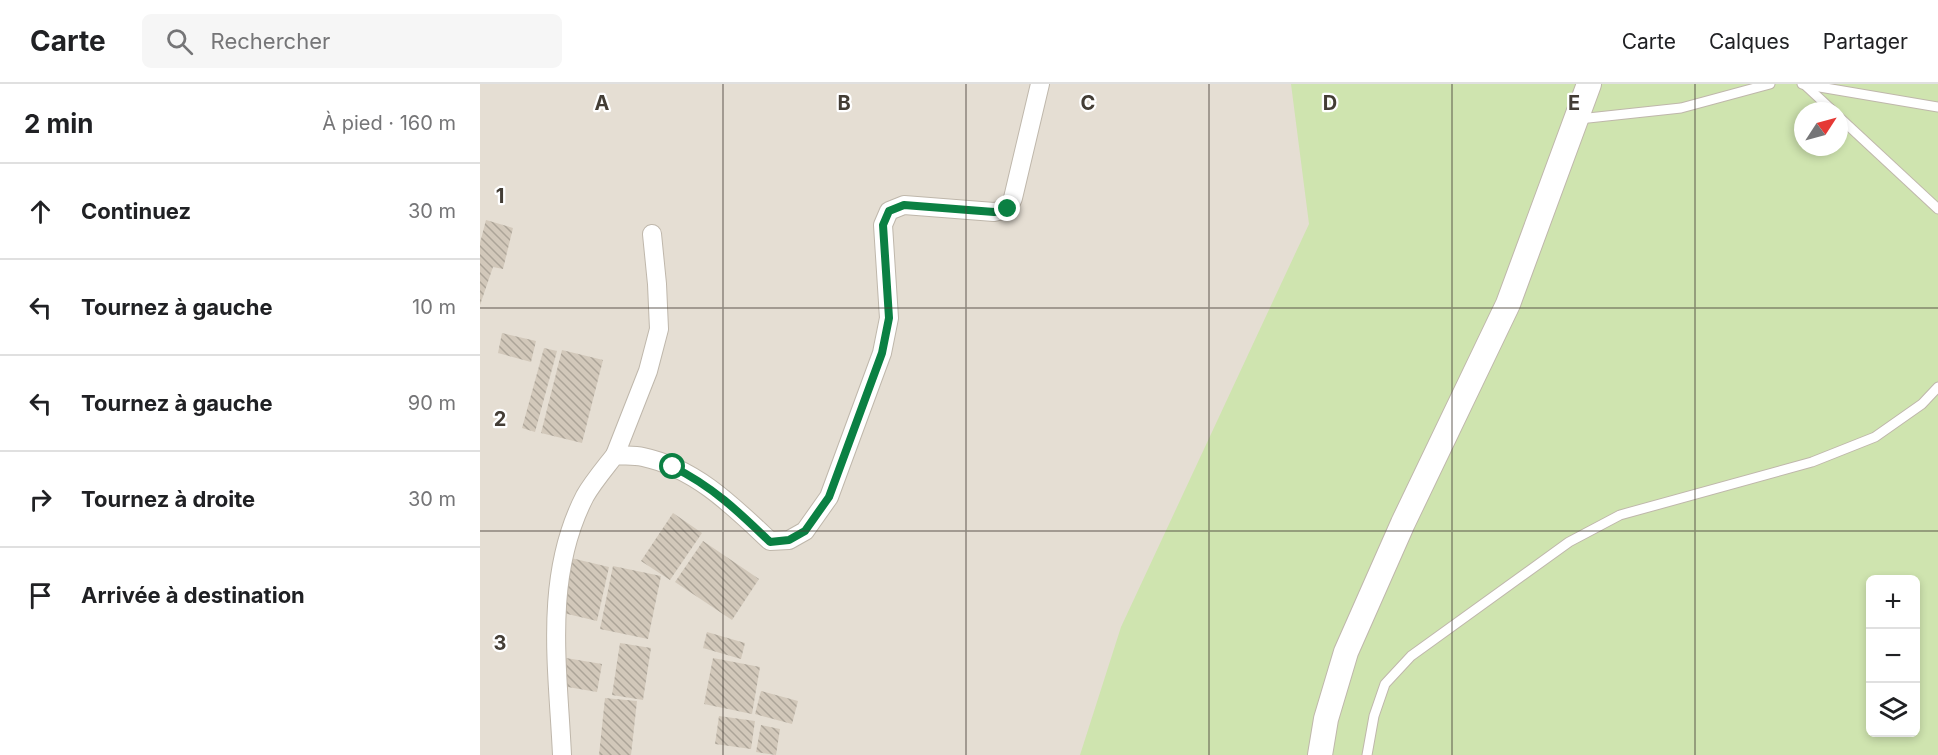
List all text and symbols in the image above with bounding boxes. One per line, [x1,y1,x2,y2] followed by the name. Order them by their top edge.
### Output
[142,14,562,68] search box
[30,24,106,58] text: Carte
[163,25,196,58] icon: search
[211,28,330,54] text: Rechercher
[1622,29,1676,54] text: Carte
[1709,29,1790,54] text: Calques
[1823,29,1908,54] text: Partager
[595,91,610,115] text: A
[837,91,851,115] text: B
[1081,91,1095,115] text: C
[1323,91,1337,115] text: D
[1568,91,1580,115] text: E
[1794,102,1848,156] north arrow
[24,108,94,139] text: 2 min
[322,111,456,135] text: À pied · 160 m
[496,184,504,208] text: 1
[24,195,57,228] icon: ahead
[994,195,1020,221] route end
[81,198,191,224] text: Continuez
[408,199,456,223] text: 30 m
[24,291,57,324] icon: left
[81,294,273,320] text: Tournez à gauche
[412,295,456,319] text: 10 m
[24,387,57,420] icon: left
[81,390,273,416] text: Tournez à gauche
[408,391,456,415] text: 90 m
[494,407,506,431] text: 2
[659,453,685,479] route start
[24,483,57,516] icon: right
[81,486,255,512] text: Tournez à droite
[408,487,456,511] text: 30 m
[1866,575,1920,737] map controls
[1866,575,1920,629] button: +
[24,579,57,612] icon: arrive
[81,582,305,608] text: Arrivée à destination
[1866,629,1920,683] button: −
[494,631,506,655] text: 3
[1866,683,1920,737] button: layers

